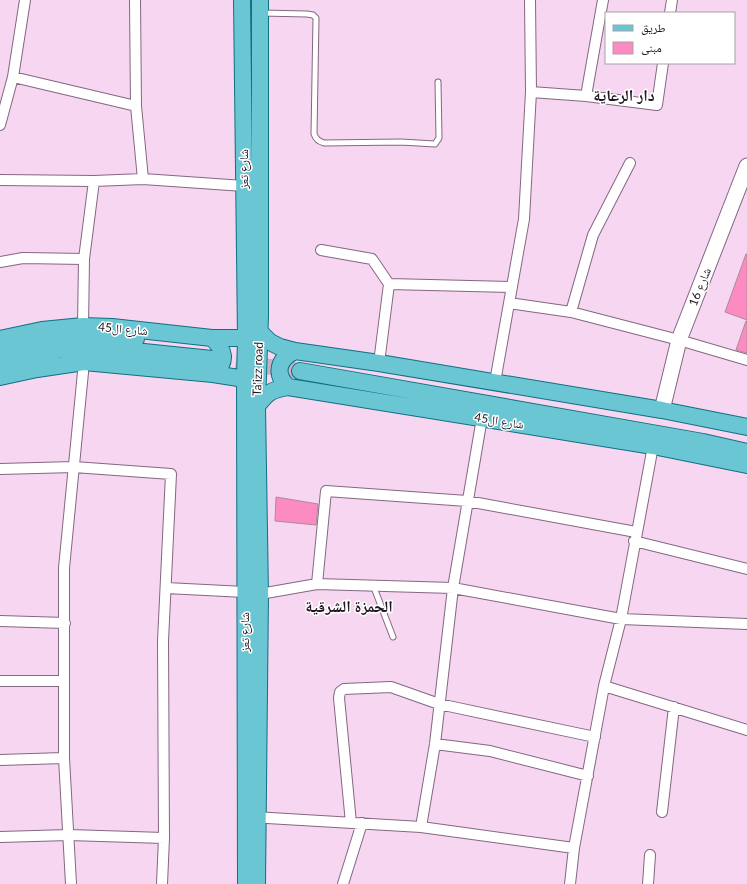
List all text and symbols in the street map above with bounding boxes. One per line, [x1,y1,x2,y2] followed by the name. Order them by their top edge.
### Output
[605,12,735,64] legend
[641,20,666,35] text: طريق
[641,40,662,55] text: مبنى
[593,85,655,104] district label: دار الرعاية
[236,149,252,190] street label: شارع تعز
[685,265,715,308] street label: شارع 16
[97,319,149,339] street label: شارع ال45
[249,342,266,396] street label: Ta'izz road
[473,409,525,433] street label: شارع ال45
[305,596,393,615] district label: الحمزة الشرقية
[237,612,253,653] street label: شارع تعز

